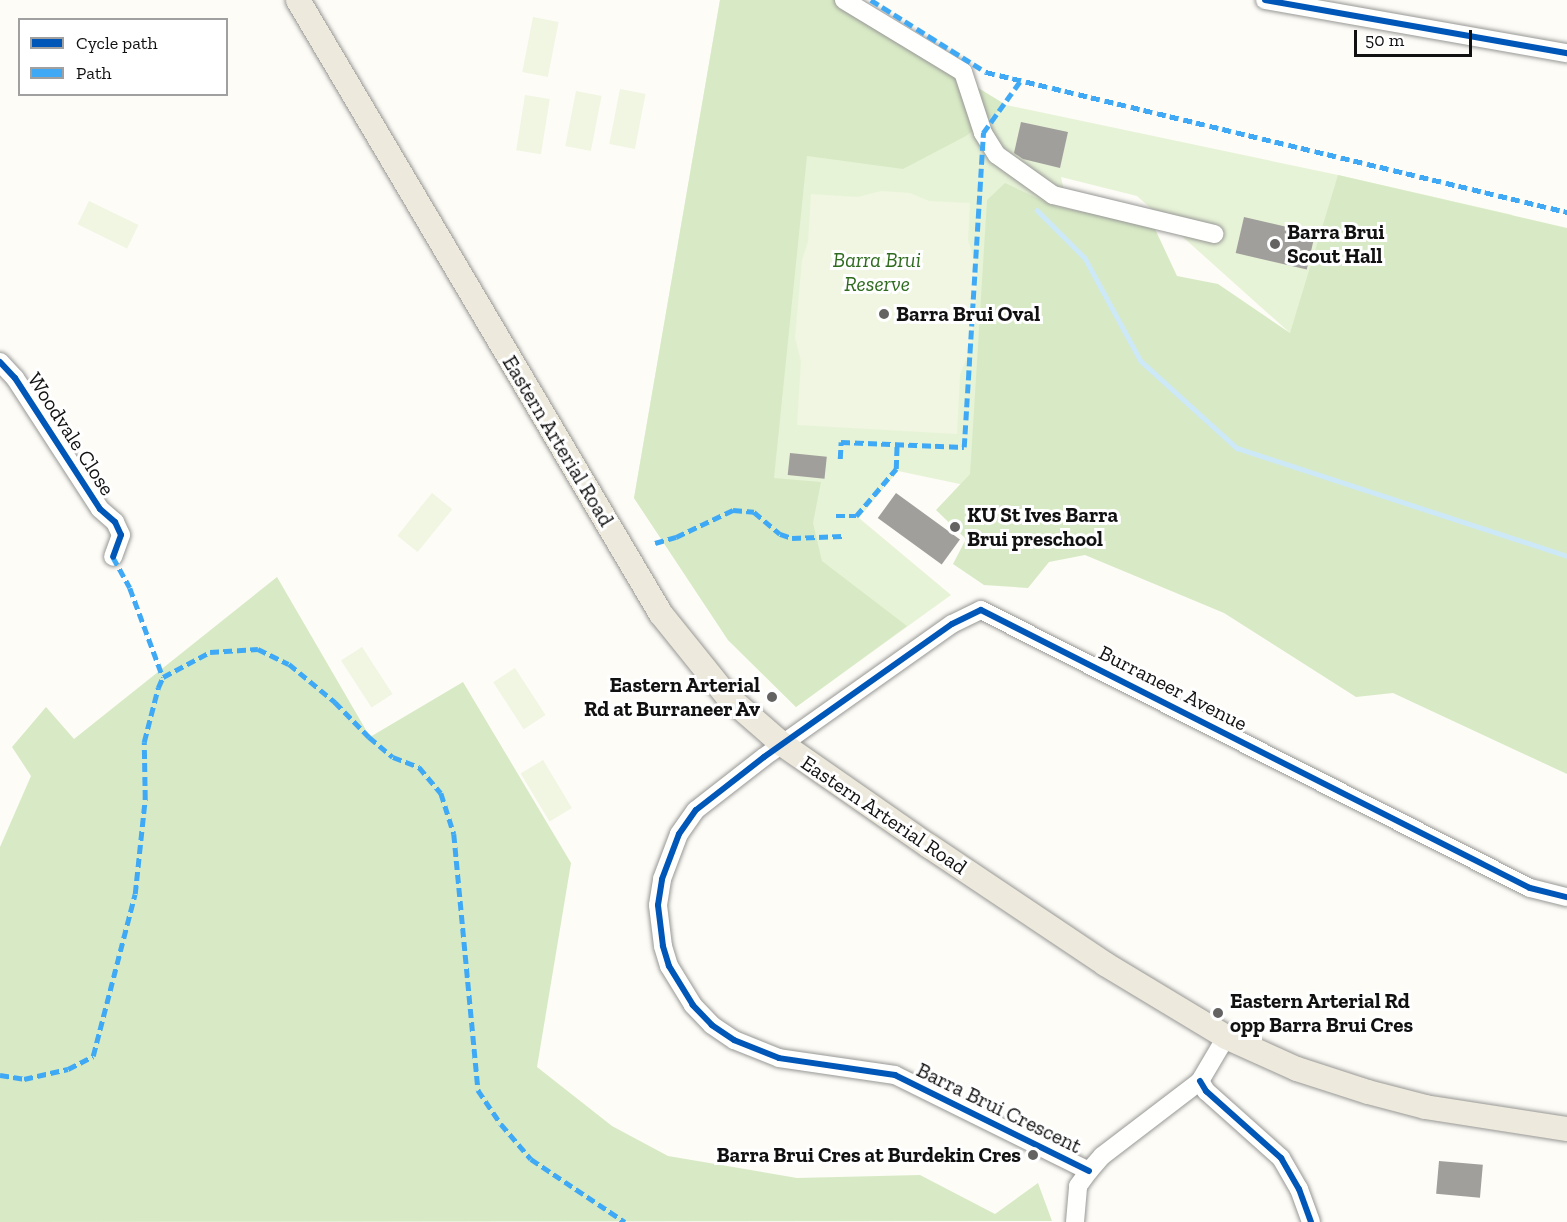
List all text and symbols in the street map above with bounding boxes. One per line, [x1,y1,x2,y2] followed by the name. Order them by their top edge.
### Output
[18,18,228,96] legend
[1357,18,1476,56] scale bar
[1365,29,1404,51] text: 50 m
[76,32,158,54] text: Cycle path
[76,62,112,84] text: Path
[1287,219,1385,269] place label: Barra Brui Scout Hall
[1268,237,1282,251] marker: Barra Brui Scout Hall
[833,247,921,297] park label: Barra Brui Reserve
[896,301,1040,327] place label: Barra Brui Oval
[877,307,891,321] marker: Barra Brui Oval
[497,351,619,531] street label: Eastern Arterial Road
[22,368,120,500] street label: Woodvale Close
[967,502,1118,552] place label: KU St Ives Barra Brui preschool
[948,520,962,534] marker: KU St Ives Barra Brui preschool
[1094,640,1252,736] street label: Burraneer Avenue
[583,672,760,722] place label: Eastern Arterial Rd at Burraneer Av
[765,690,779,704] marker: Eastern Arterial Rd at Burraneer Av
[796,750,972,880] street label: Eastern Arterial Road
[1230,988,1413,1038] place label: Eastern Arterial Rd opp Barra Brui Cres
[1211,1006,1225,1020] marker: Eastern Arterial Rd opp Barra Brui Cres
[913,1057,1085,1159] street label: Barra Brui Crescent
[716,1142,1021,1168] place label: Barra Brui Cres at Burdekin Cres
[1026,1148,1040,1162] marker: Barra Brui Cres at Burdekin Cres

